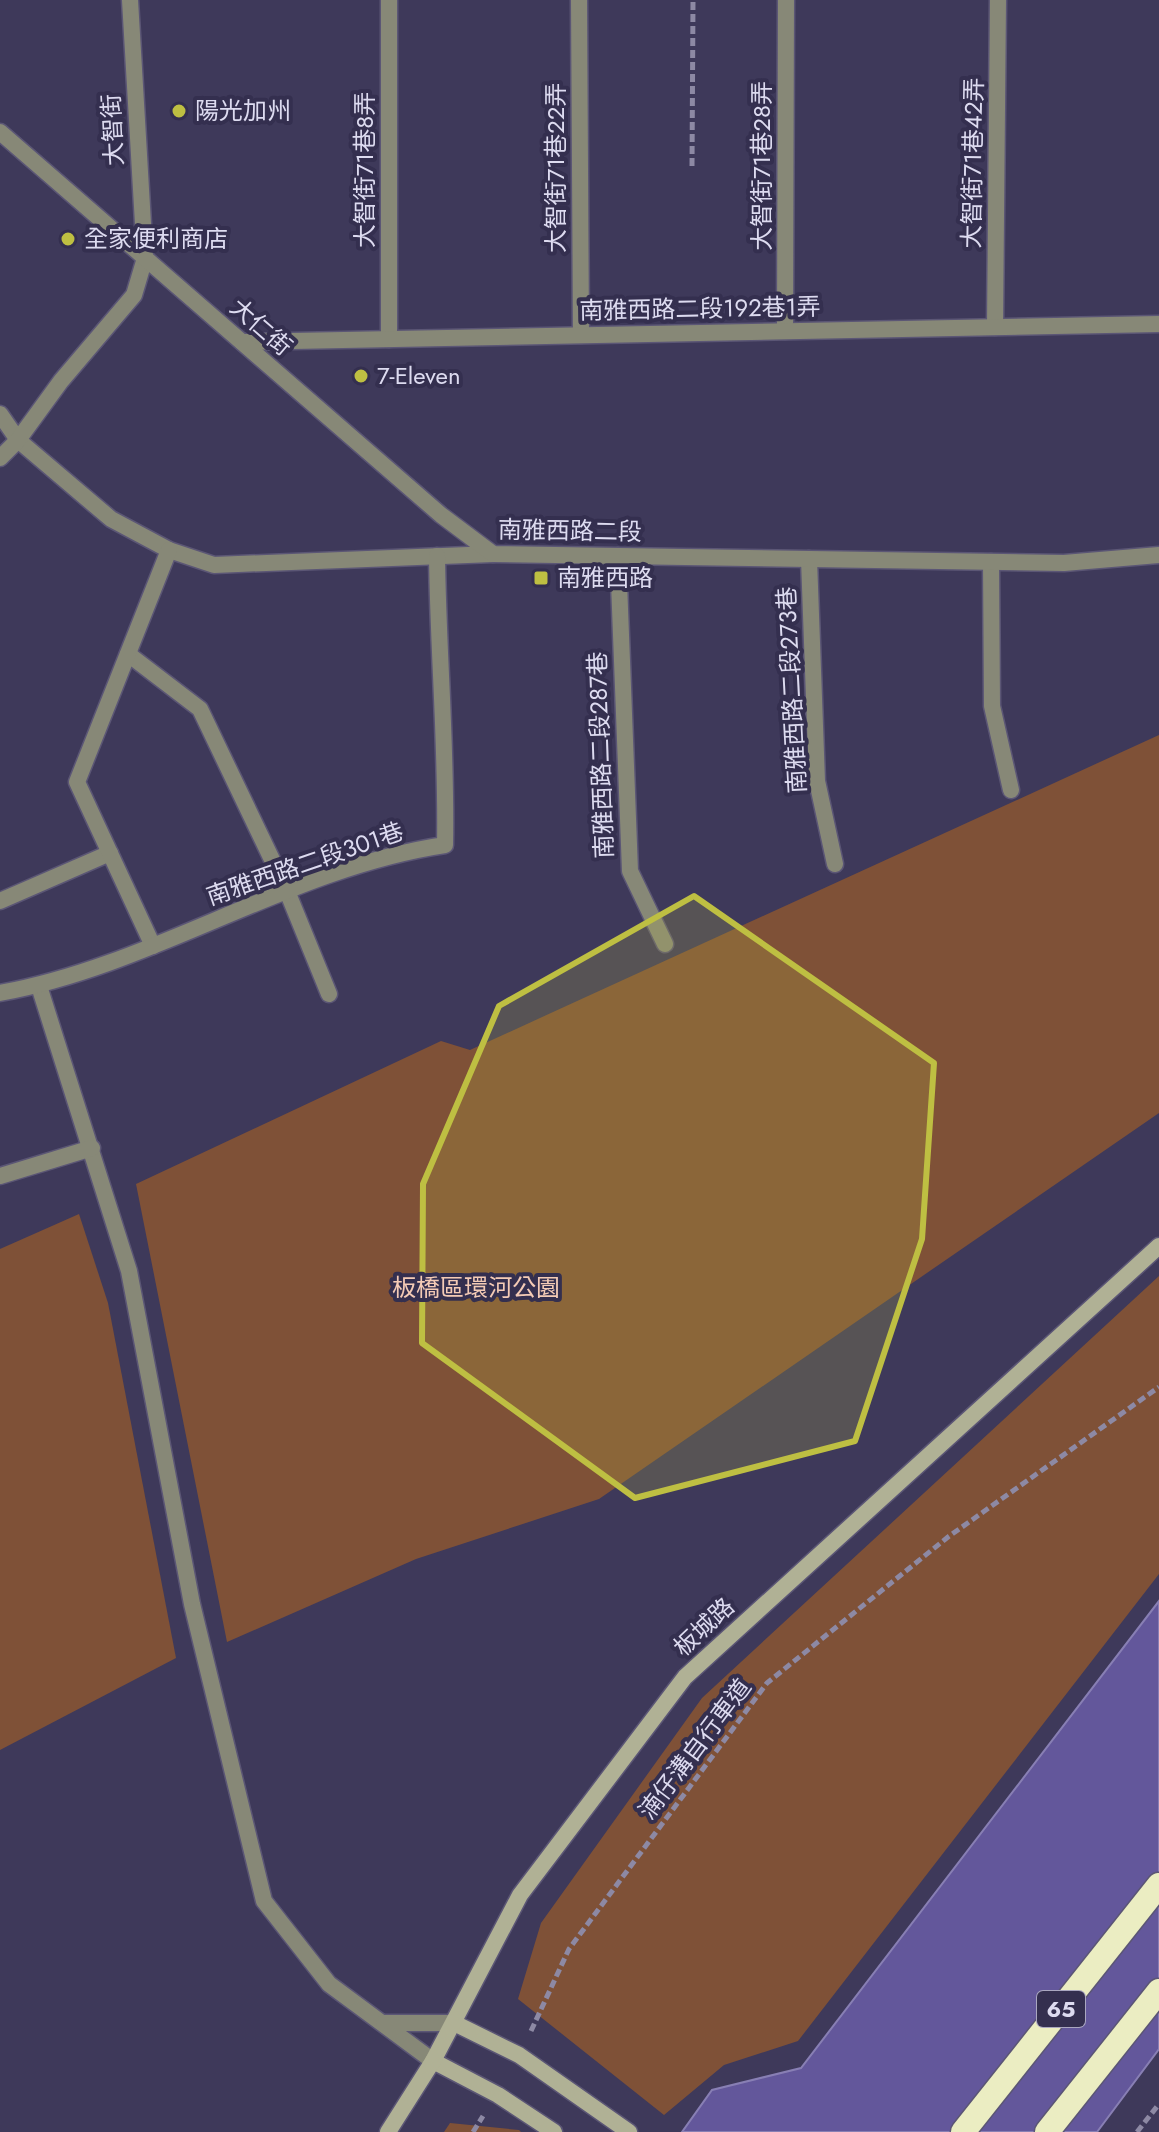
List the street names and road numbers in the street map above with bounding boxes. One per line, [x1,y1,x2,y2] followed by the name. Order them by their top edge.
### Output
[954,77,991,249] street label: 大智街71巷42弄
[744,81,779,251] street label: 大智街71巷28弄
[538,83,573,253] street label: 大智街71巷22弄
[347,92,382,248] street label: 大智街71巷8弄
[93,93,132,167] street label: 大智街
[579,289,821,328] street label: 南雅西路二段192巷1弄
[223,290,300,363] street label: 大仁街
[498,512,642,549] street label: 南雅西路二段
[769,586,814,794] street label: 南雅西路二段273巷
[579,651,622,859] street label: 南雅西路二段287巷
[202,813,408,914] street label: 南雅西路二段301巷
[665,1589,742,1664] street label: 板城路
[630,1671,759,1826] street label: 湳仔溝自行車道
[1037,1991,1085,2027] road number: 65

